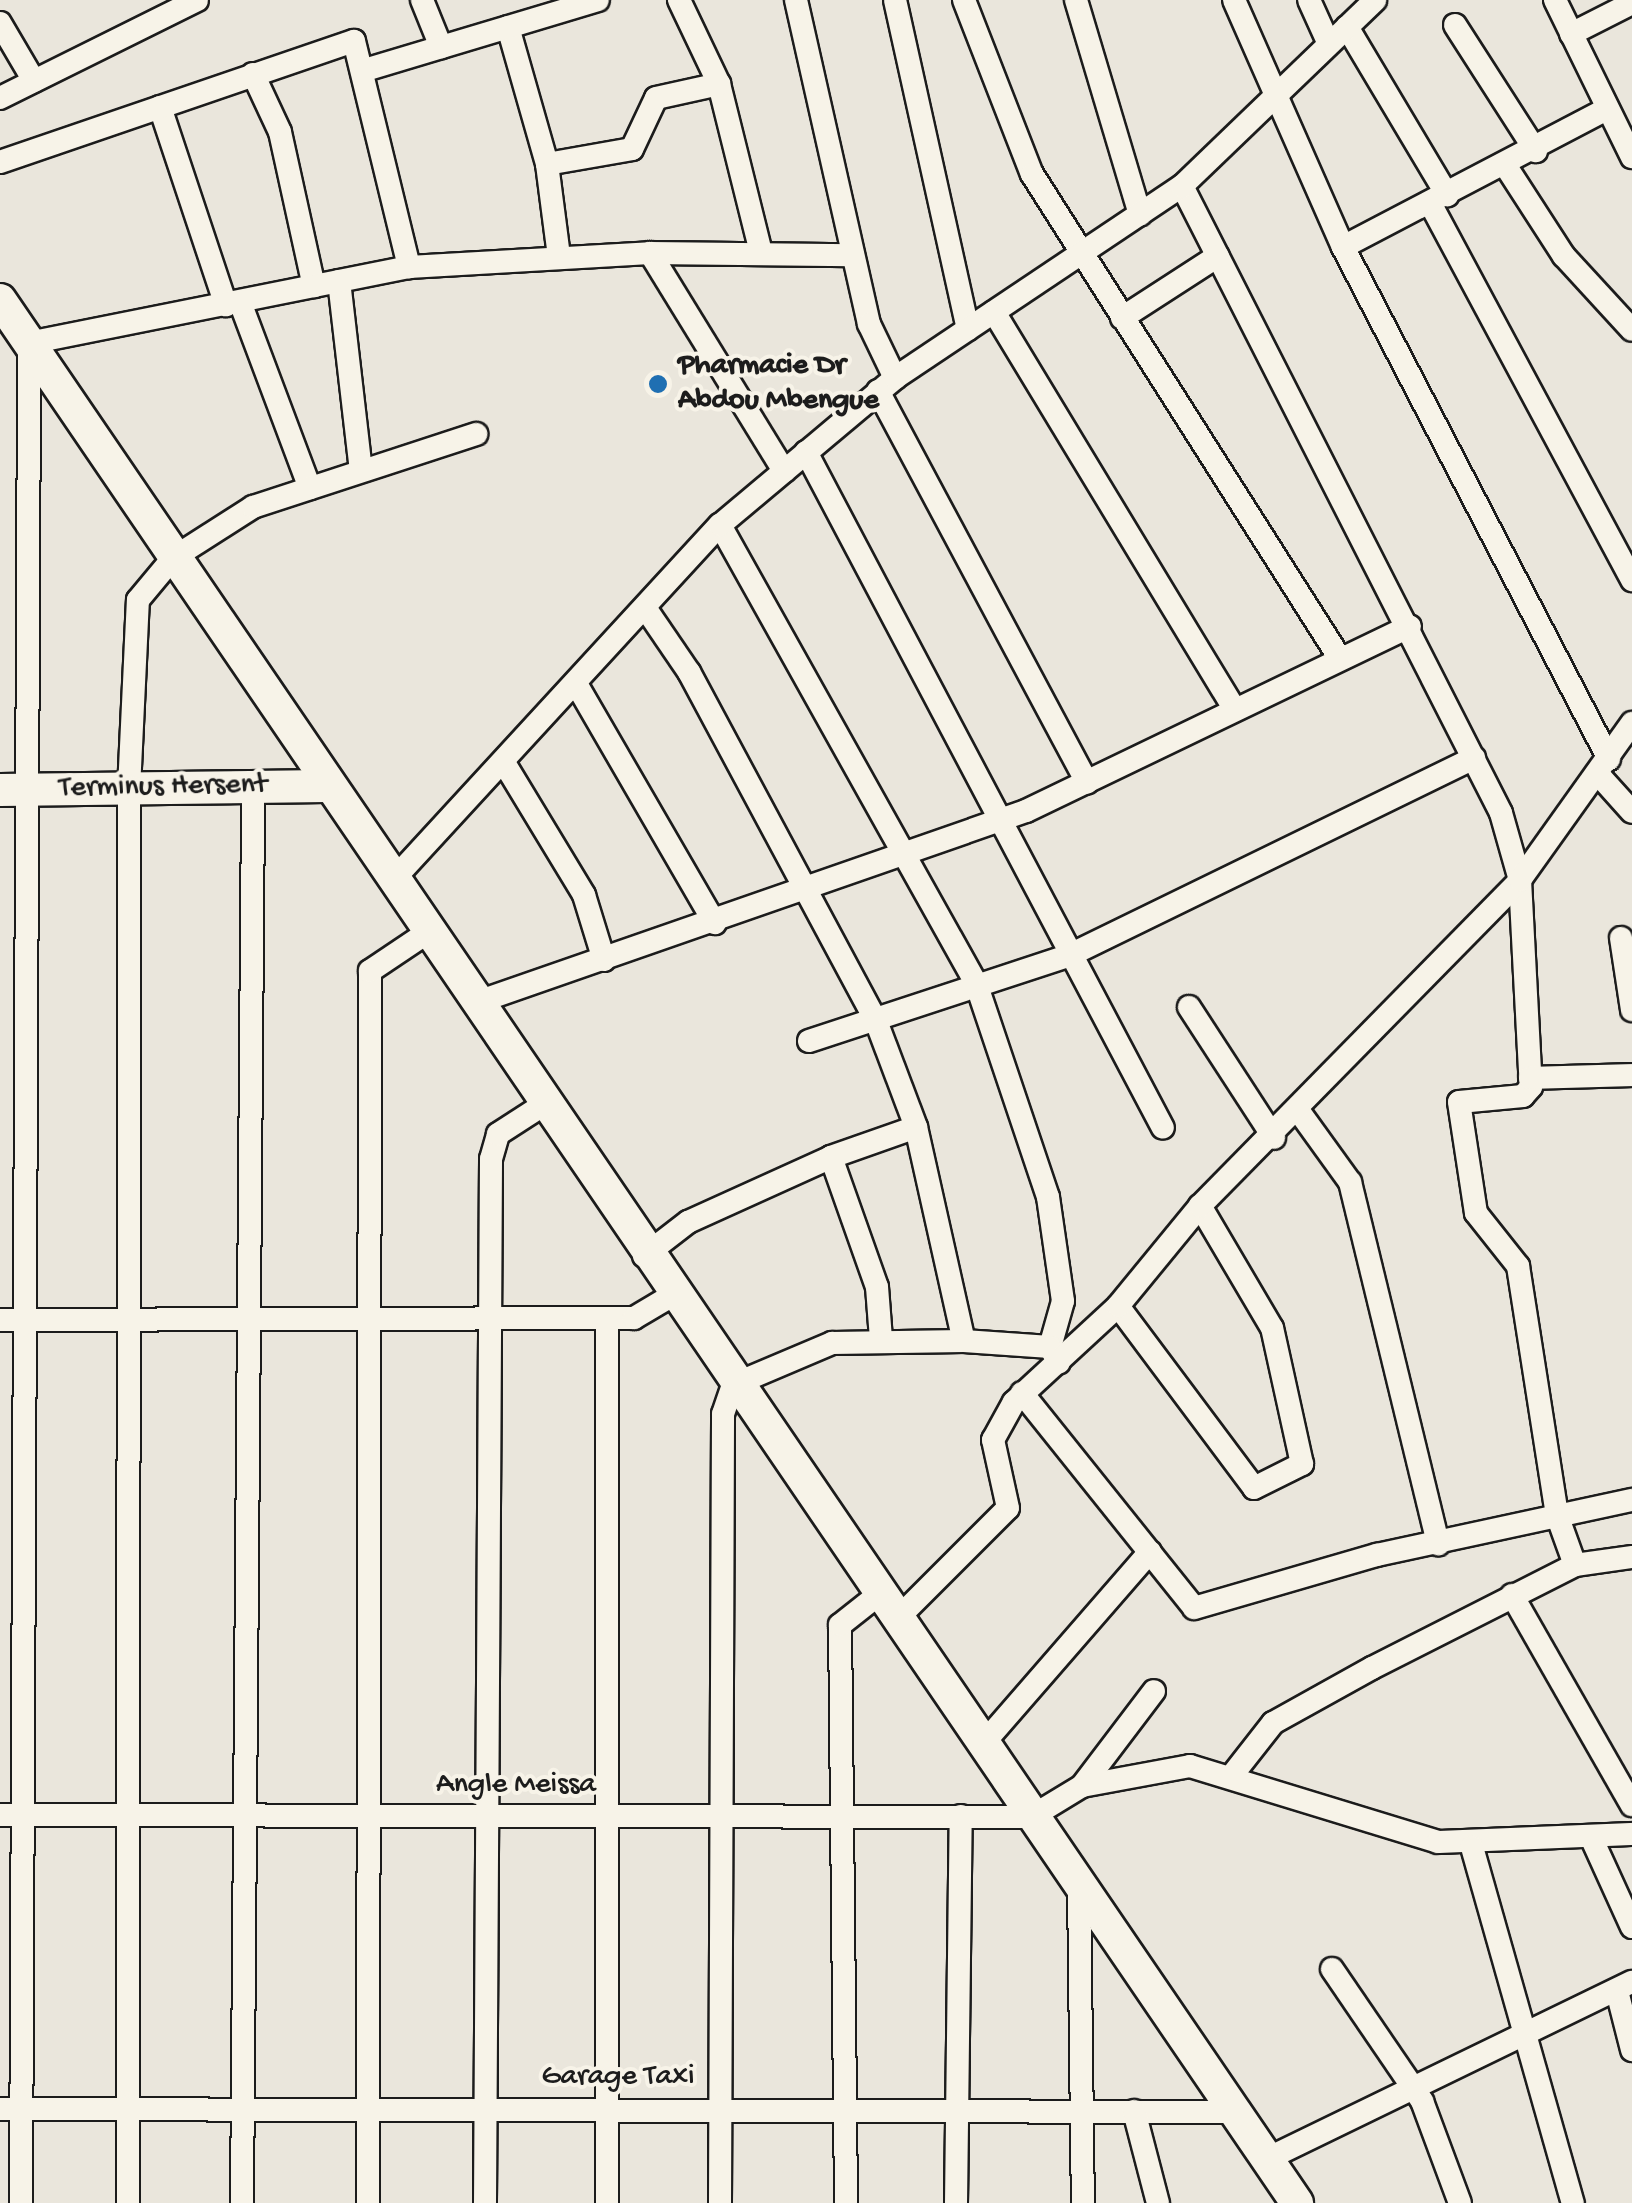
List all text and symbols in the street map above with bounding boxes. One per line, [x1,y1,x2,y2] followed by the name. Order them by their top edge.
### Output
[678,349,879,420] place label: Pharmacie Dr Abdou Mbengue
[647,373,669,395] marker: Pharmacie Dr Abdou Mbengue
[59,768,267,808] street label: Terminus Hersent
[436,1768,596,1804] street label: Angle Meissa
[542,2060,694,2096] street label: Garage Taxi

